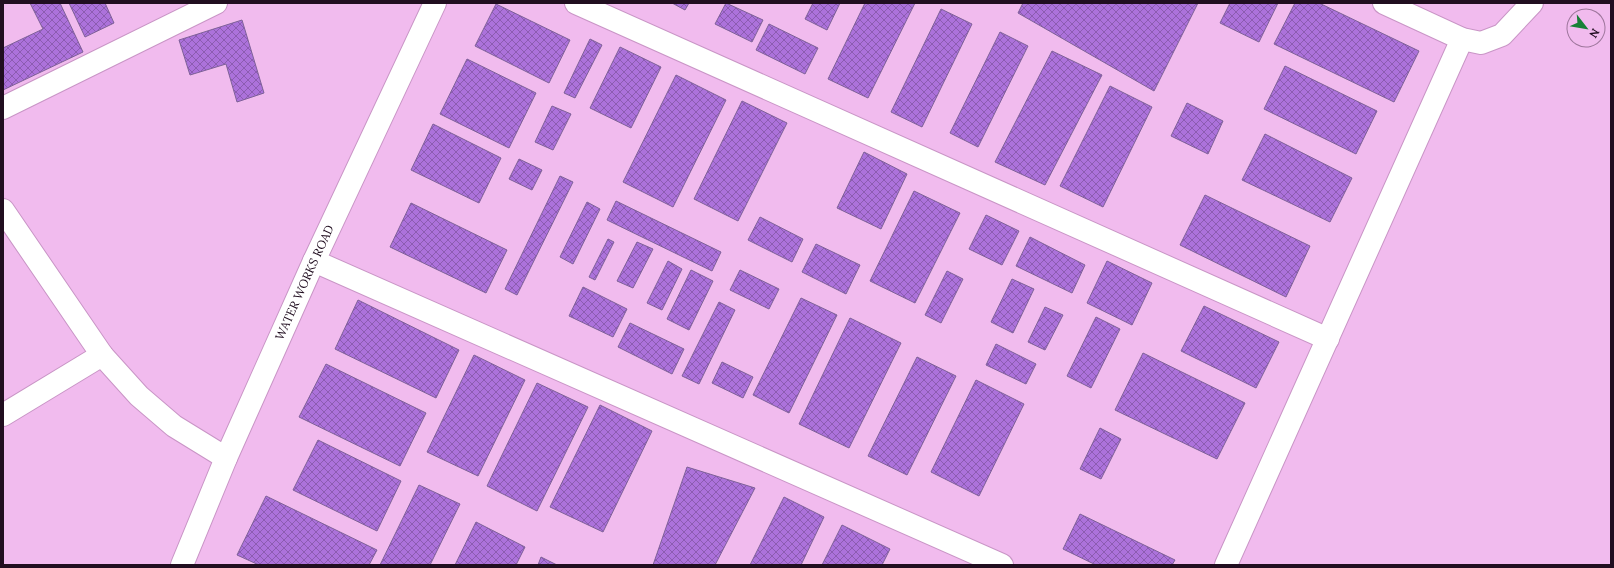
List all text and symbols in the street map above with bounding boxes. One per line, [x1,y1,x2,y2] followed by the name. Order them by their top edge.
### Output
[1566,8,1606,48] north arrow
[1586,26,1603,41] text: N
[272,222,337,342] street label: WATER WORKS ROAD

